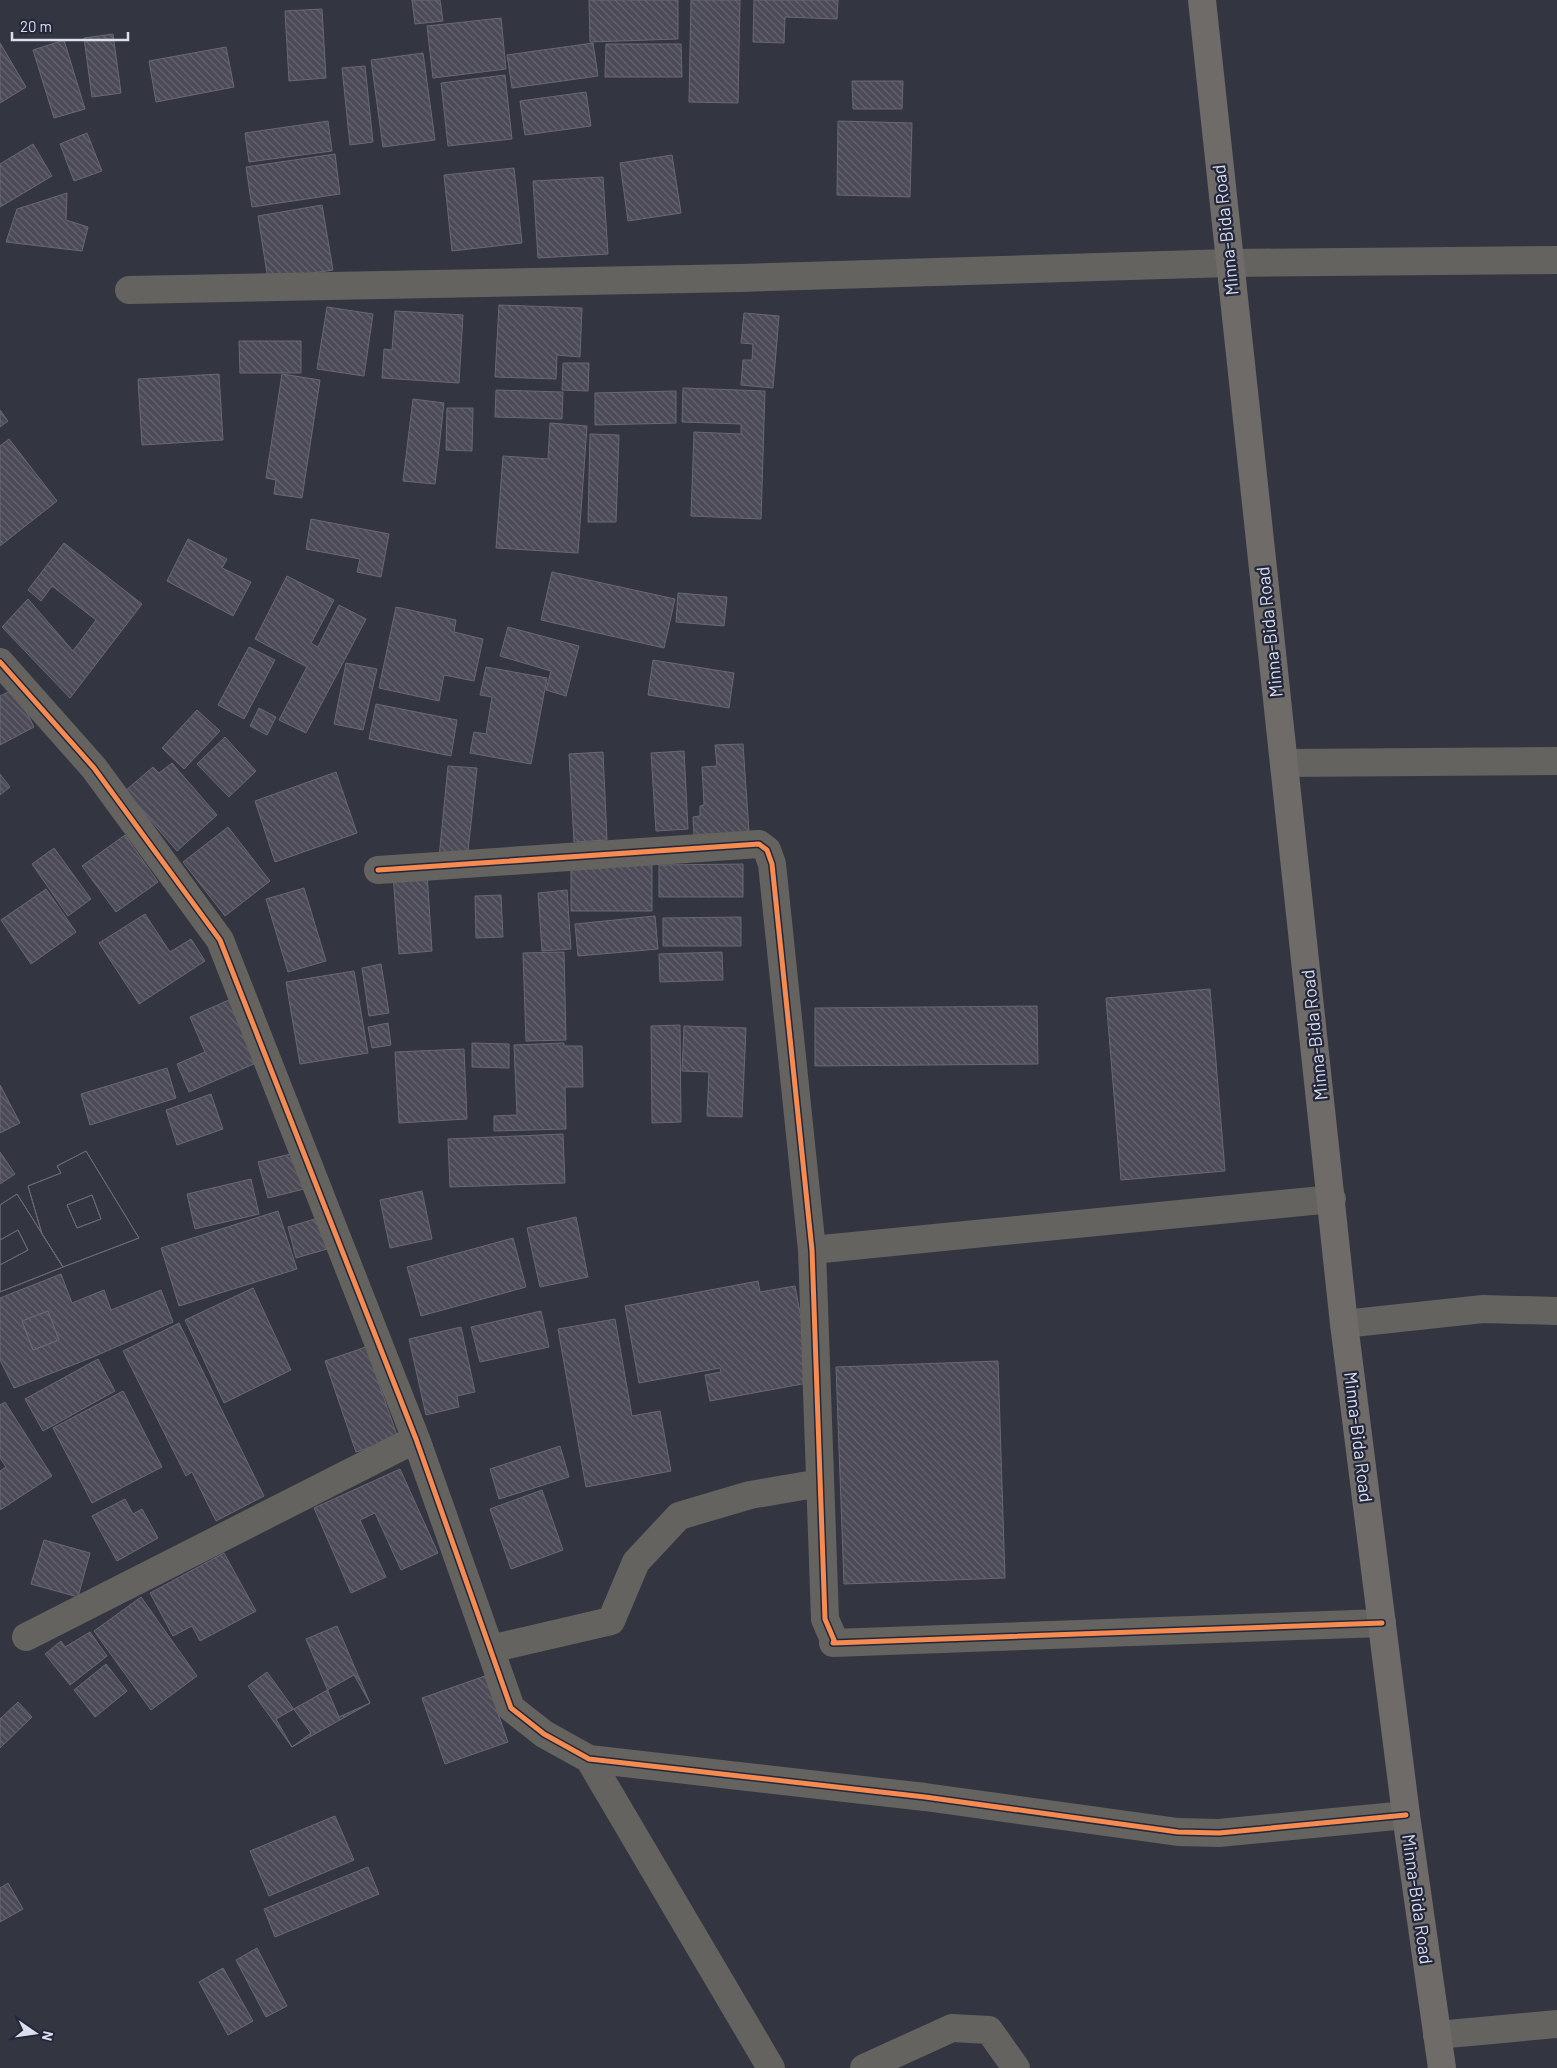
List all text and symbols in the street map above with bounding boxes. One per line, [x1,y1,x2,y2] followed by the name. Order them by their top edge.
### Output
[12,10,129,42] scale bar
[20,17,52,35] text: 20 m
[1207,163,1243,297] street label: Minna-Bida Road
[1251,565,1287,699] street label: Minna-Bida Road
[1296,968,1332,1102] street label: Minna-Bida Road
[1340,1370,1378,1504] street label: Minna-Bida Road
[1398,1832,1438,1966] street label: Minna-Bida Road
[10,2008,60,2058] north arrow
[39,2030,57,2042] text: N

